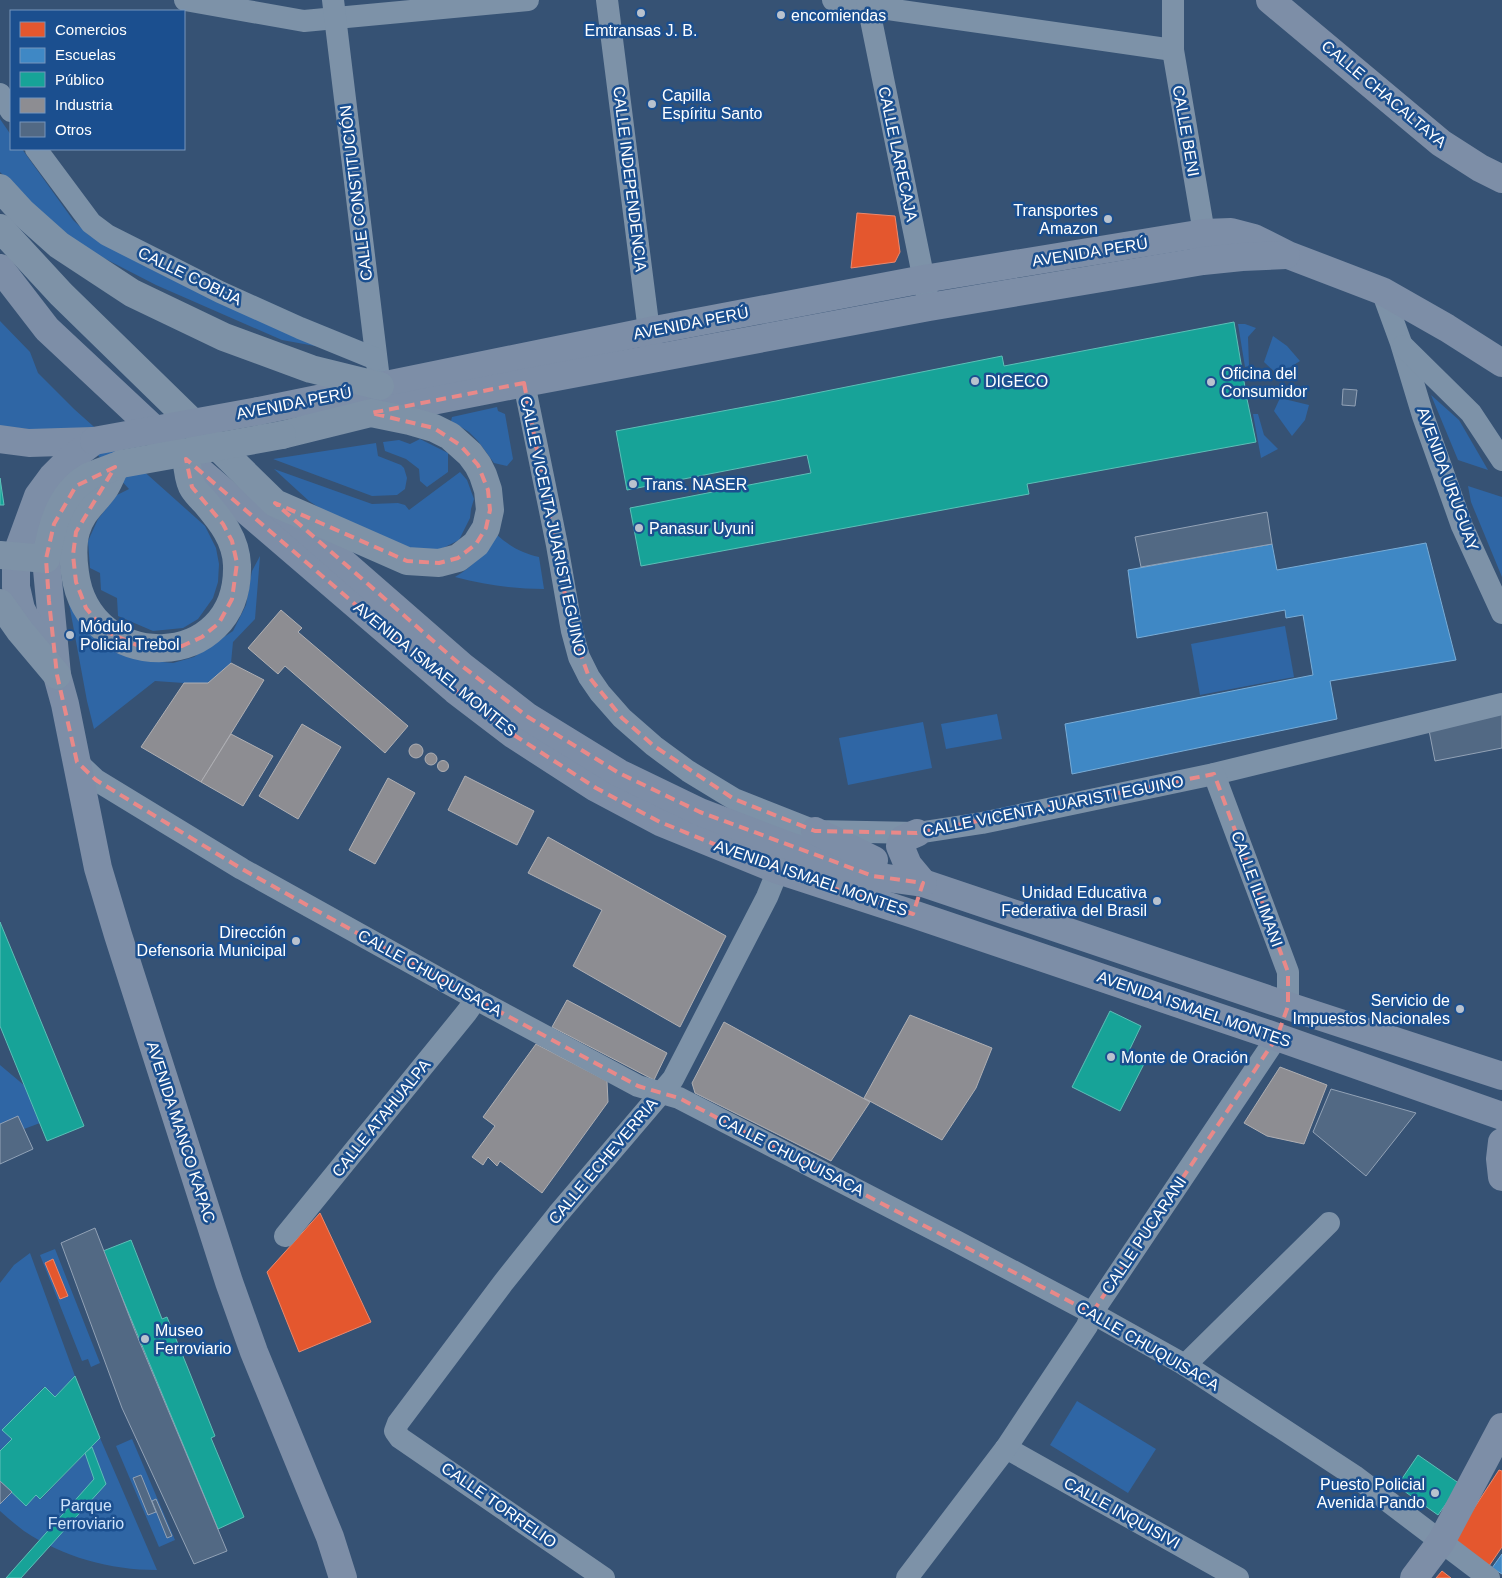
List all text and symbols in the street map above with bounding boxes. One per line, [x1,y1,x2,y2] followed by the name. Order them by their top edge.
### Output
[635,7,647,19] marker: Emtransas J. B.
[791,7,886,24] place label: encomiendas
[775,9,787,21] marker: encomiendas
[10,10,185,150] legend
[55,21,127,38] text: Comercios
[585,22,697,39] place label: Emtransas J. B.
[1318,37,1450,151] street label: CALLE CHACALTAYA
[55,46,116,63] text: Escuelas
[55,71,104,88] text: Público
[1170,84,1202,178] street label: CALLE BENI
[610,85,650,273] street label: CALLE INDEPENDENCIA
[875,85,921,223] street label: CALLE LARECAJA
[662,87,763,122] place label: Capilla Espíritu Santo
[55,96,113,113] text: Industria
[646,98,658,110] marker: Capilla Espíritu Santo
[336,104,375,282] street label: CALLE CONSTITUCIÓN
[55,121,92,138] text: Otros
[1013,202,1098,237] place label: Transportes Amazon
[1102,213,1114,225] marker: Transportes Amazon
[1031,233,1149,270] street label: AVENIDA PERÚ
[136,244,245,309] street label: CALLE COBIJA
[632,303,750,343] street label: AVENIDA PERÚ
[1221,365,1308,400] place label: Oficina del Consumidor
[985,373,1048,390] place label: DIGECO
[969,375,981,387] marker: DIGECO
[1205,376,1217,388] marker: Oficina del Consumidor
[235,383,353,423] street label: AVENIDA PERÚ
[517,394,589,658] street label: CALLE VICENTA JUARISTI EGUINO
[1414,405,1482,553] street label: AVENIDA URUGUAY
[643,476,747,493] place label: Trans. NASER
[627,478,639,490] marker: Trans. NASER
[649,520,754,537] place label: Panasur Uyuni
[633,522,645,534] marker: Panasur Uyuni
[351,598,519,740] street label: AVENIDA ISMAEL MONTES
[80,618,180,653] place label: Módulo Policial Trebol
[64,629,76,641] marker: Módulo Policial Trebol
[921,772,1185,840] street label: CALLE VICENTA JUARISTI EGUINO
[1228,829,1286,949] street label: CALLE ILLIMANI
[712,837,910,919] street label: AVENIDA ISMAEL MONTES
[1001,884,1147,919] place label: Unidad Educativa Federativa del Brasil
[1151,895,1163,907] marker: Unidad Educativa Federativa del Brasil
[137,924,286,959] place label: Dirección Defensoria Municipal
[355,926,505,1020] street label: CALLE CHUQUISACA
[290,935,302,947] marker: Dirección Defensoria Municipal
[1095,968,1293,1050] street label: AVENIDA ISMAEL MONTES
[1293,992,1450,1027] place label: Servicio de Impuestos Nacionales
[1454,1003,1466,1015] marker: Servicio de Impuestos Nacionales
[144,1039,218,1225] street label: AVENIDA MANCO KAPAC
[1121,1049,1248,1066] place label: Monte de Oración
[1105,1051,1117,1063] marker: Monte de Oración
[329,1056,434,1180] street label: CALLE ATAHUALPA
[545,1094,661,1227] street label: CALLE ECHEVERRIA
[715,1111,867,1199] street label: CALLE CHUQUISACA
[1098,1173,1190,1297] street label: CALLE PUCARANI
[1074,1298,1223,1394] street label: CALLE CHUQUISACA
[155,1322,232,1357] place label: Museo Ferroviario
[139,1333,151,1345] marker: Museo Ferroviario
[438,1459,560,1551] street label: CALLE TORRELIO
[1061,1474,1183,1552] street label: CALLE INQUISIVI
[1317,1476,1425,1511] place label: Puesto Policial Avenida Pando
[1429,1487,1441,1499] marker: Puesto Policial Avenida Pando
[48,1497,124,1532] park label: Parque Ferroviario

